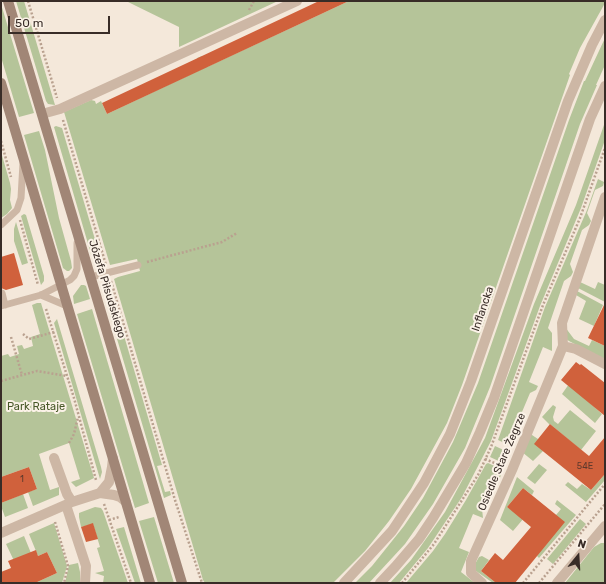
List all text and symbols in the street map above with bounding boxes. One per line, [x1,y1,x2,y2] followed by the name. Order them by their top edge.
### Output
[10,8,112,34] scale bar
[15,16,43,30] text: 50 m
[86,238,128,340] street label: Józefa Piłsudskiego
[469,285,497,333] street label: Inflancka
[7,400,65,414] park label: Park Rataje
[475,411,529,513] street label: Osiedle Stare Żegrze
[577,461,593,471] house number: 54E
[20,474,24,484] house number: 1
[558,536,598,576] north arrow
[576,537,588,552] text: N

